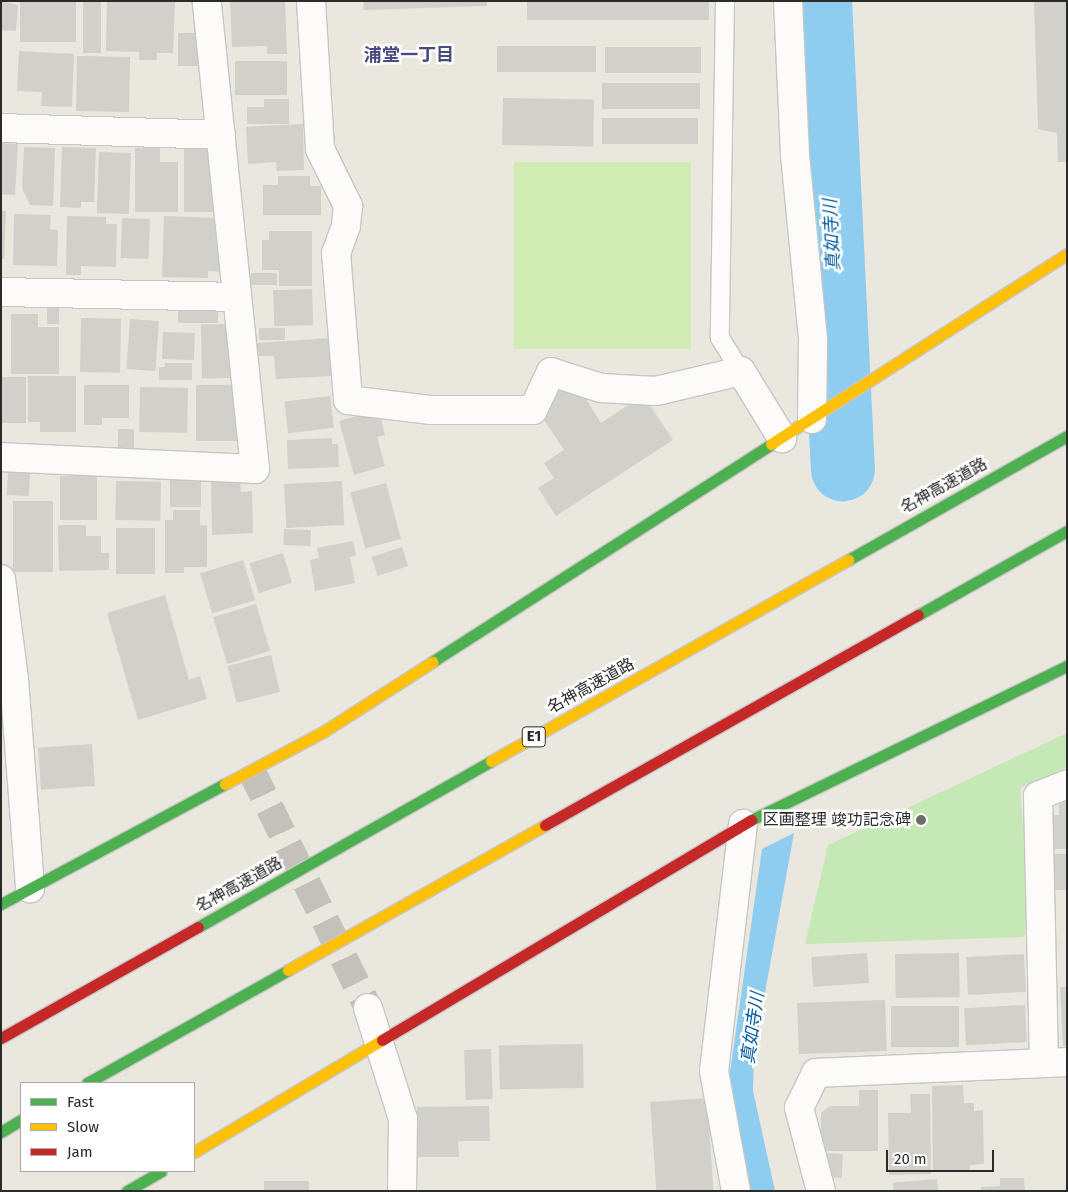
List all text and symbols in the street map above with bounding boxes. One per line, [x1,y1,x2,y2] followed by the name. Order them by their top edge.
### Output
[364,44,454,66] district label: 浦堂一丁目
[819,198,845,272] water label: 真如寺川
[897,454,991,518] street label: 名神高速道路
[544,654,638,718] street label: 名神高速道路
[522,724,546,750] road number: E1
[763,810,911,830] place label: 区画整理 竣功記念碑
[915,814,927,826] marker: 区画整理 竣功記念碑
[192,853,286,917] street label: 名神高速道路
[737,991,769,1065] water label: 真如寺川
[20,1082,195,1172] legend
[67,1093,94,1111] text: Fast
[67,1118,99,1136] text: Slow
[888,1140,996,1172] scale bar
[67,1143,93,1161] text: Jam
[894,1150,927,1168] text: 20 m

